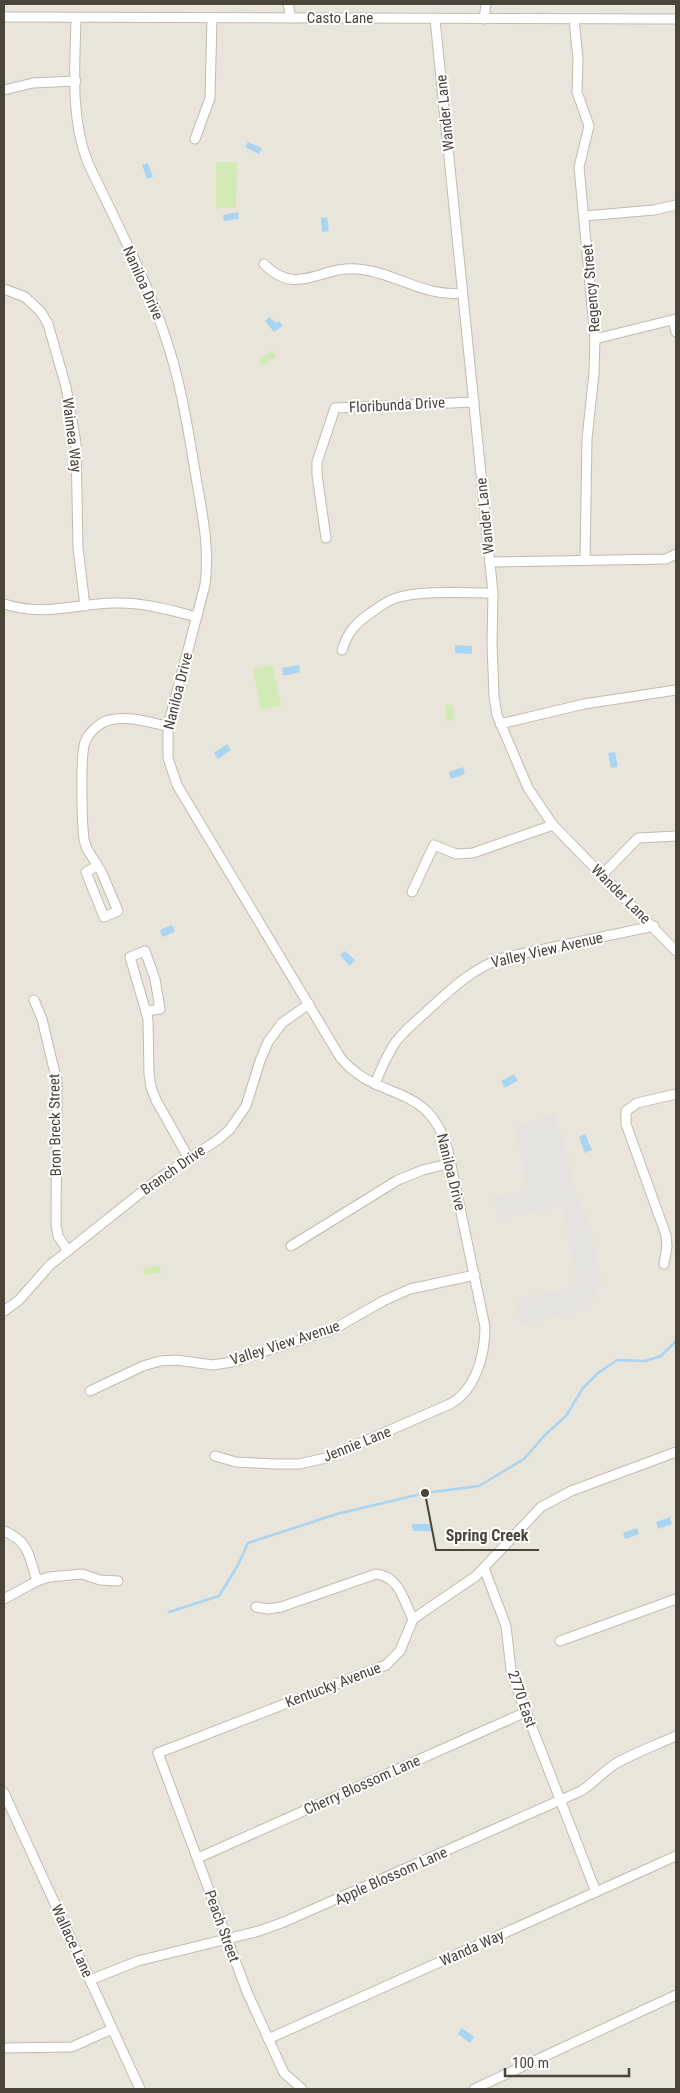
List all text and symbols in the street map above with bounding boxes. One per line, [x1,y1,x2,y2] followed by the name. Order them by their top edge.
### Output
[307,9,373,27] street label: Casto Lane
[432,74,458,152] street label: Wander Lane
[119,243,167,323] street label: Naniloa Drive
[578,243,604,333] street label: Regency Street
[349,393,445,417] street label: Floribunda Drive
[58,397,86,473] street label: Waimea Way
[472,477,498,555] street label: Wander Lane
[160,651,196,731] street label: Naniloa Drive
[588,861,654,927] street label: Wander Lane
[489,928,605,972] street label: Valley View Avenue
[45,1073,65,1177] street label: Bron Breck Street
[433,1132,469,1212] street label: Naniloa Drive
[137,1141,209,1199] street label: Branch Drive
[228,1317,342,1369] street label: Valley View Avenue
[321,1422,393,1466] street label: Jennie Lane
[436,1519,539,1550] callout: Spring Creek
[446,1526,529,1545] text: Spring Creek
[283,1659,383,1711] street label: Kentucky Avenue
[504,1668,540,1730] street label: 2770 East
[301,1751,423,1819] street label: Cherry Blossom Lane
[332,1843,450,1909] street label: Apple Blossom Lane
[201,1888,243,1964] street label: Peach Street
[47,1902,97,1980] street label: Wallace Lane
[437,1926,507,1970] street label: Wanda Way
[505,2046,629,2078] scale bar
[512,2054,549,2072] text: 100 m

